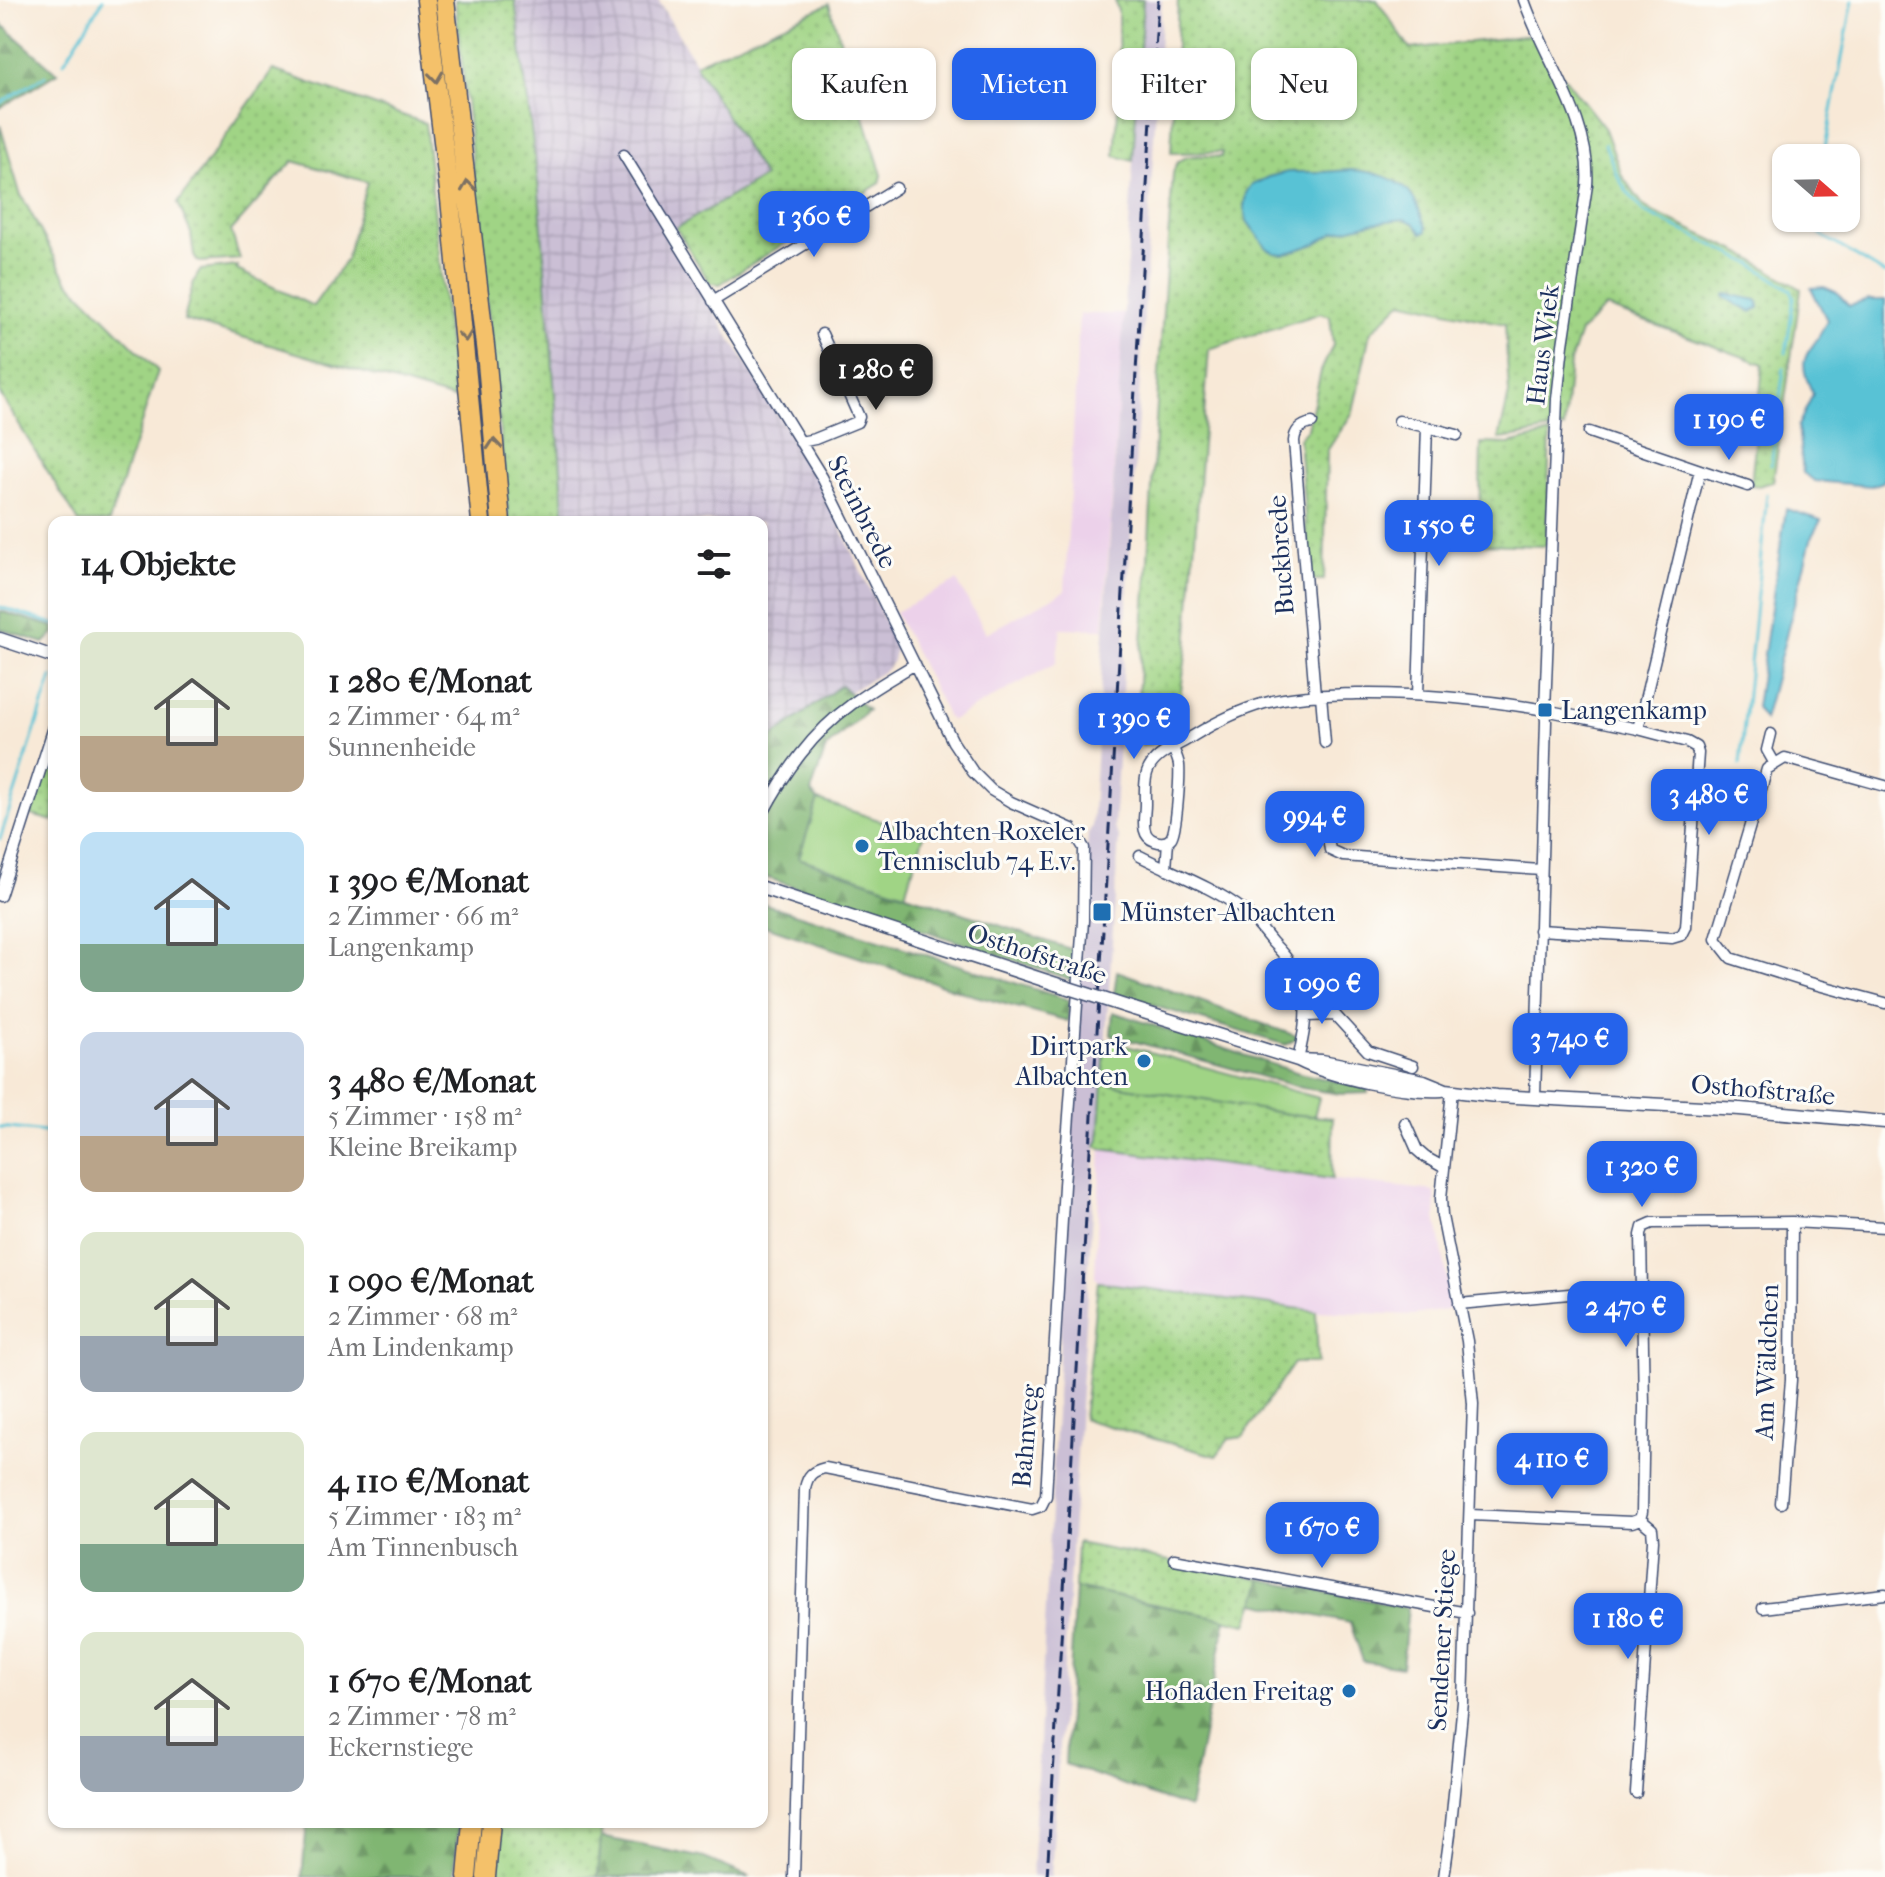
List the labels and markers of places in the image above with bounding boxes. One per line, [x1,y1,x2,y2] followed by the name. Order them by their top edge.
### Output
[740,191,888,259] pin: 1 360 €
[802,344,950,412] pin: 1 280 €
[1655,394,1803,462] pin: 1 190 €
[1365,500,1513,568] pin: 1 550 €
[1060,693,1208,761] pin: 1 390 €
[1561,695,1707,726] place label: Langenkamp
[1536,701,1554,719] marker: Langenkamp
[1635,769,1783,837] pin: 3 480 €
[1259,791,1371,859] pin: 994 €
[877,816,1085,877] place label: Albachten-Roxeler Tennisclub 74 E.v.
[853,837,871,855] marker: Albachten-Roxeler Tennisclub 74 E.v.
[1120,897,1335,928] place label: Münster-Albachten
[1091,901,1113,923] marker: Münster-Albachten
[1248,958,1396,1026] pin: 1 090 €
[1496,1013,1644,1081] pin: 3 740 €
[1015,1031,1129,1092] place label: Dirtpark Albachten
[1135,1052,1153,1070] marker: Dirtpark Albachten
[1568,1141,1716,1209] pin: 1 320 €
[1552,1281,1700,1349] pin: 2 470 €
[1478,1433,1626,1501] pin: 4 110 €
[1248,1502,1396,1570] pin: 1 670 €
[1554,1593,1702,1661] pin: 1 180 €
[1145,1676,1334,1707] place label: Hofladen Freitag
[1340,1682,1358,1700] marker: Hofladen Freitag

